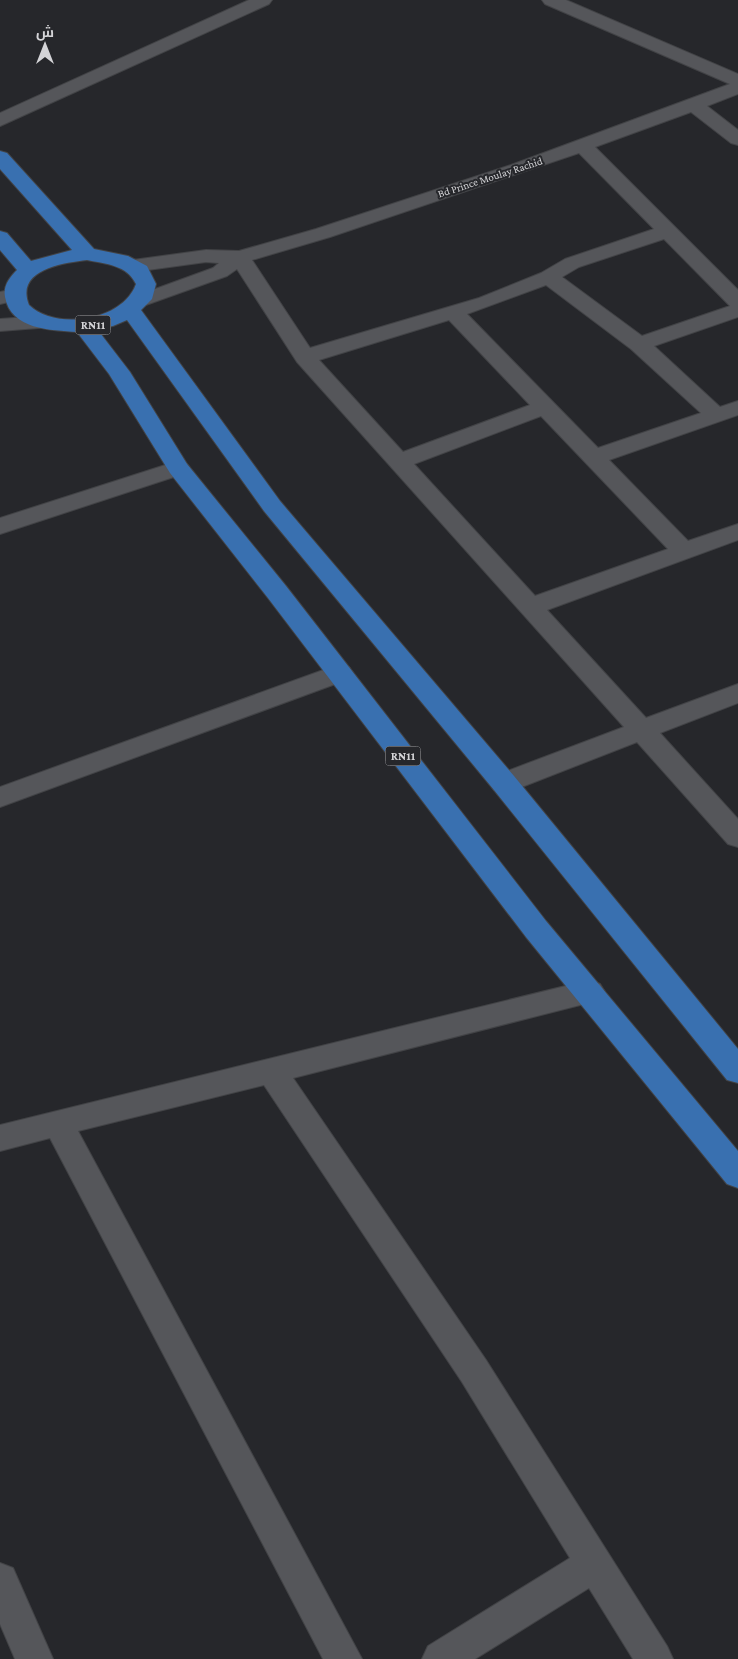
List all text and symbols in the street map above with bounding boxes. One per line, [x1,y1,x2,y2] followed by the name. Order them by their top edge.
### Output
[20,20,70,70] north arrow
[36,24,54,41] text: ش
[436,154,544,201] street label: Bd Prince Moulay Rachid
[76,316,110,334] road number: RN11
[386,746,420,766] road number: RN11

